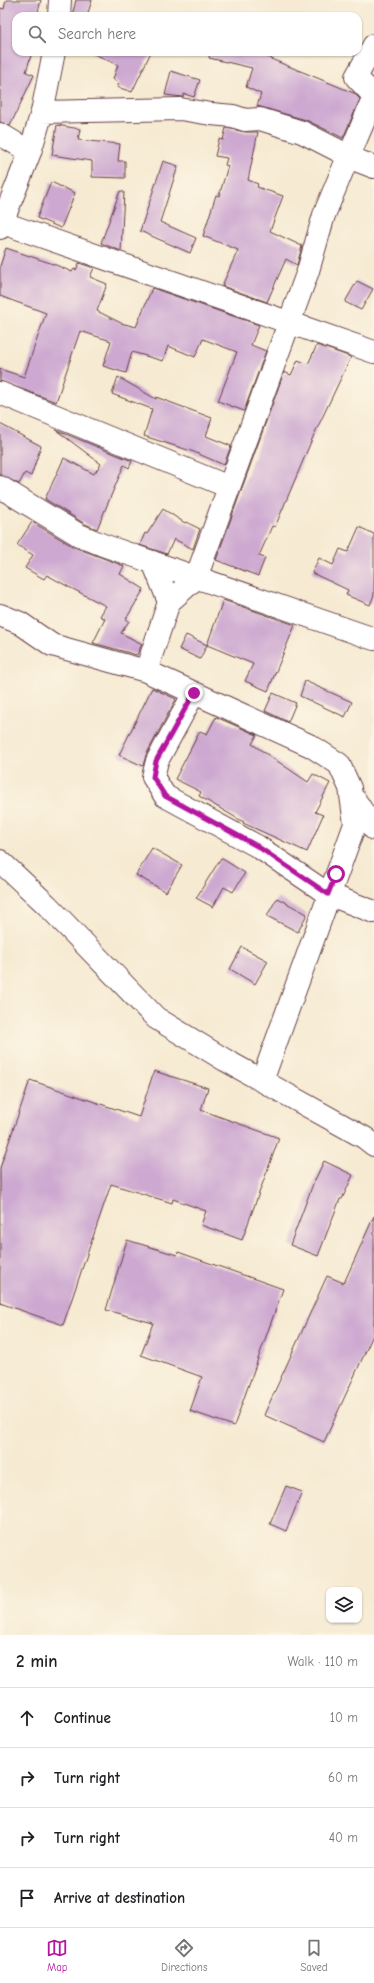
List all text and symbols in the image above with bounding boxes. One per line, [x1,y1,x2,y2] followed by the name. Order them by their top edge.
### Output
[12,12,362,56] search box
[26,23,48,45] icon: search
[58,25,136,43] text: Search here
[185,684,203,702] route end
[327,865,345,883] route start
[326,1587,362,1623] map controls
[326,1587,362,1623] button: layers
[16,1652,57,1671] text: 2 min
[287,1654,358,1669] text: Walk · 110 m
[16,1707,38,1729] icon: ahead
[54,1709,111,1727] text: Continue
[330,1710,358,1725] text: 10 m
[16,1767,38,1789] icon: right
[54,1769,120,1787] text: Turn right
[328,1770,358,1785] text: 60 m
[16,1827,38,1849] icon: right
[54,1829,120,1847] text: Turn right
[329,1830,358,1845] text: 40 m
[16,1887,38,1909] icon: arrive
[54,1889,185,1907] text: Arrive at destination
[46,1937,68,1974] tab: Map
[161,1937,208,1974] tab: Directions
[300,1937,328,1974] tab: Saved

